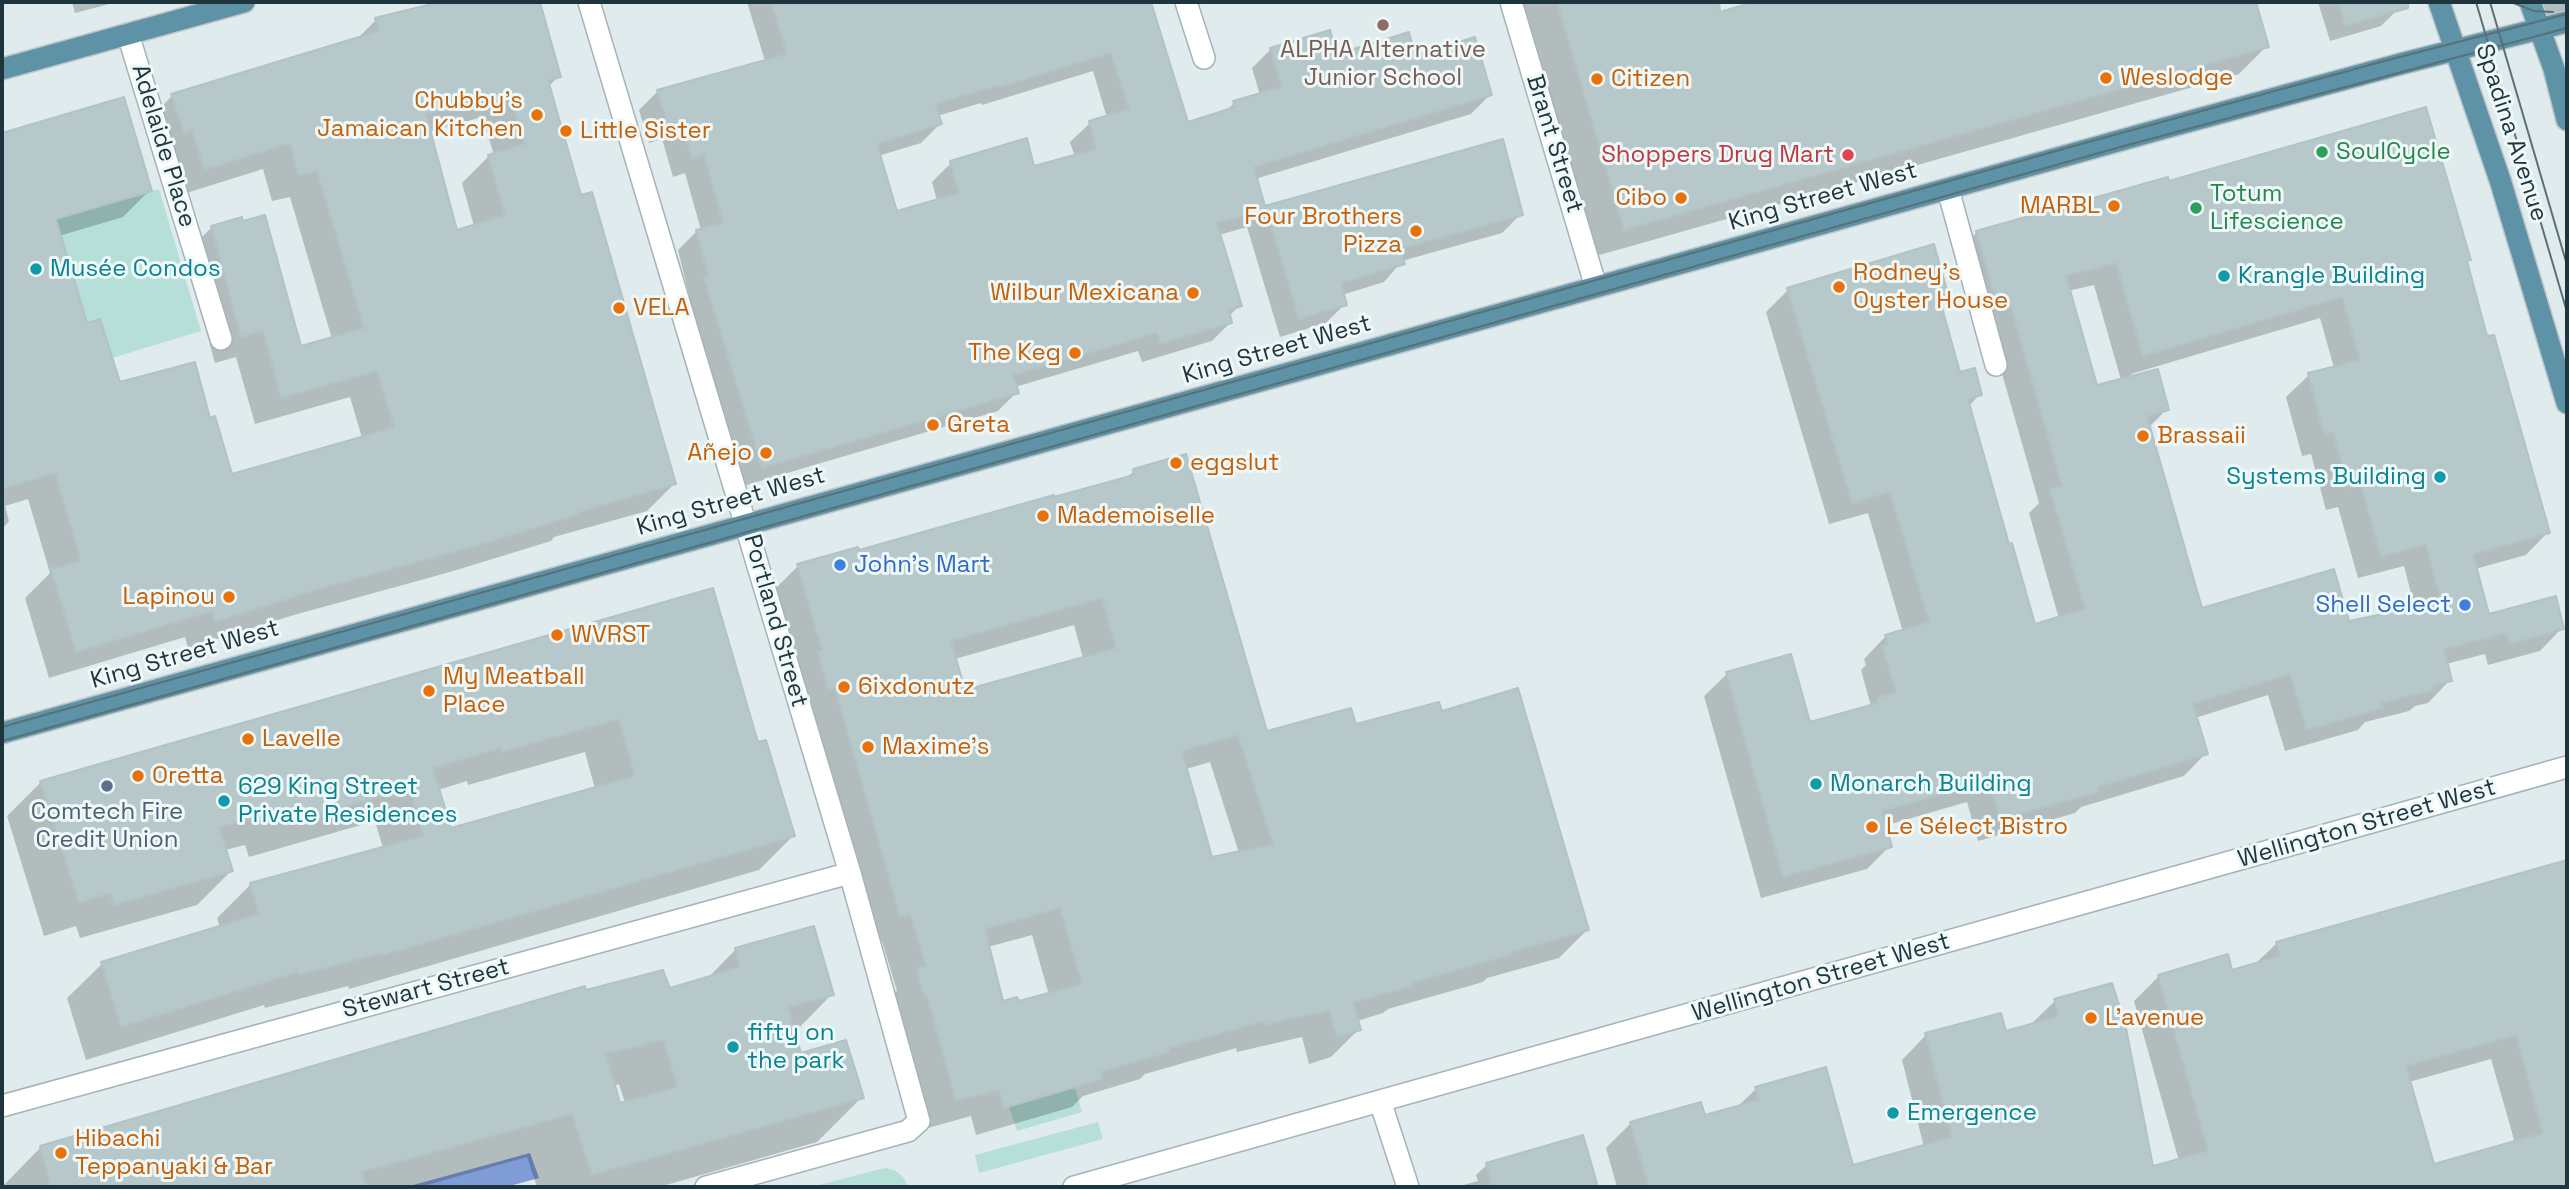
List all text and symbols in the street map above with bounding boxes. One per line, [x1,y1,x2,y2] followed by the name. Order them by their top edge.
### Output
[1375,17,1391,33] marker: ALPHA Alternative Junior School
[1280,36,1486,92] place label: ALPHA Alternative Junior School
[2469,41,2553,225] street label: Spadina Avenue
[125,61,201,231] street label: Adelaide Place
[2120,64,2233,92] place label: Weslodge
[1611,65,1690,93] place label: Citizen
[2098,70,2114,86] marker: Weslodge
[1519,71,1589,217] street label: Brant Street
[1589,71,1605,87] marker: Citizen
[317,87,523,143] place label: Chubby's Jamaican Kitchen
[529,107,545,123] marker: Chubby's Jamaican Kitchen
[580,117,711,145] place label: Little Sister
[558,123,574,139] marker: Little Sister
[2336,138,2451,166] place label: SoulCycle
[1601,141,1834,169] place label: Shoppers Drug Mart
[2314,144,2330,160] marker: SoulCycle
[1840,147,1856,163] marker: Shoppers Drug Mart
[1725,156,1921,238] street label: King Street West
[2210,180,2344,236] place label: Totum Lifescience
[1615,184,1667,212] place label: Cibo
[1673,190,1689,206] marker: Cibo
[2020,192,2100,220] place label: MARBL
[2106,198,2122,214] marker: MARBL
[2188,200,2204,216] marker: Totum Lifescience
[1244,203,1402,259] place label: Four Brothers Pizza
[1408,223,1424,239] marker: Four Brothers Pizza
[50,255,221,283] place label: Musée Condos
[1853,259,2008,315] place label: Rodney's Oyster House
[28,261,44,277] marker: Musée Condos
[2238,262,2425,290] place label: Krangle Building
[2216,268,2232,284] marker: Krangle Building
[990,279,1179,307] place label: Wilbur Mexicana
[1831,279,1847,295] marker: Rodney's Oyster House
[1185,285,1201,301] marker: Wilbur Mexicana
[633,294,690,322] place label: VELA
[611,300,627,316] marker: VELA
[1179,309,1375,391] street label: King Street West
[968,339,1061,367] place label: The Keg
[1067,345,1083,361] marker: The Keg
[947,411,1010,439] place label: Greta
[925,417,941,433] marker: Greta
[2157,422,2246,450] place label: Brassaii
[2135,428,2151,444] marker: Brassaii
[687,439,752,467] place label: Añejo
[758,445,774,461] marker: Añejo
[1190,449,1279,477] place label: eggslut
[1168,455,1184,471] marker: eggslut
[633,461,829,543] street label: King Street West
[2226,463,2426,491] place label: Systems Building
[2432,469,2448,485] marker: Systems Building
[1057,502,1215,530] place label: Mademoiselle
[1035,508,1051,524] marker: Mademoiselle
[737,531,813,711] street label: Portland Street
[854,551,991,579] place label: John's Mart
[832,557,848,573] marker: John's Mart
[123,583,215,611] place label: Lapinou
[221,589,237,605] marker: Lapinou
[2316,591,2451,619] place label: Shell Select
[2457,597,2473,613] marker: Shell Select
[87,614,283,696] street label: King Street West
[571,621,650,649] place label: WVRST
[549,627,565,643] marker: WVRST
[443,663,585,719] place label: My Meatball Place
[858,673,975,701] place label: 6ixdonutz
[836,679,852,695] marker: 6ixdonutz
[421,683,437,699] marker: My Meatball Place
[262,725,341,753] place label: Lavelle
[240,731,256,747] marker: Lavelle
[882,733,989,761] place label: Maxime’s
[860,739,876,755] marker: Maxime’s
[152,762,223,790] place label: Oretta
[130,768,146,784] marker: Oretta
[1830,770,2032,798] place label: Monarch Building
[238,773,457,829] place label: 629 King Street Private Residences
[2235,773,2499,875] street label: Wellington Street West
[1808,776,1824,792] marker: Monarch Building
[99,778,115,794] marker: Comtech Fire Credit Union
[216,793,232,809] marker: 629 King Street Private Residences
[31,798,183,854] place label: Comtech Fire Credit Union
[1886,813,2068,841] place label: Le Sélect Bistro
[1864,819,1880,835] marker: Le Sélect Bistro
[1689,927,1953,1029] street label: Wellington Street West
[339,953,513,1025] street label: Stewart Street
[2105,1004,2204,1032] place label: L'avenue
[2083,1010,2099,1026] marker: L'avenue
[747,1019,844,1075] place label: fifty on the park
[725,1039,741,1055] marker: fifty on the park
[1907,1099,2037,1127] place label: Emergence
[1885,1105,1901,1121] marker: Emergence
[75,1125,273,1181] place label: Hibachi Teppanyaki & Bar
[53,1145,69,1161] marker: Hibachi Teppanyaki & Bar

